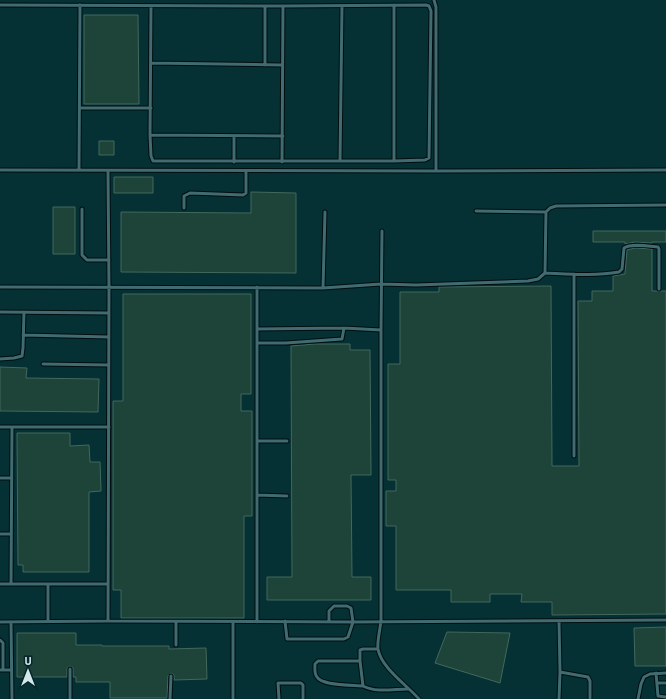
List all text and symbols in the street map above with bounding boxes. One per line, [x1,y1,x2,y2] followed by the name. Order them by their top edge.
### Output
[8,651,48,691] north arrow
[24,653,32,669] text: U

